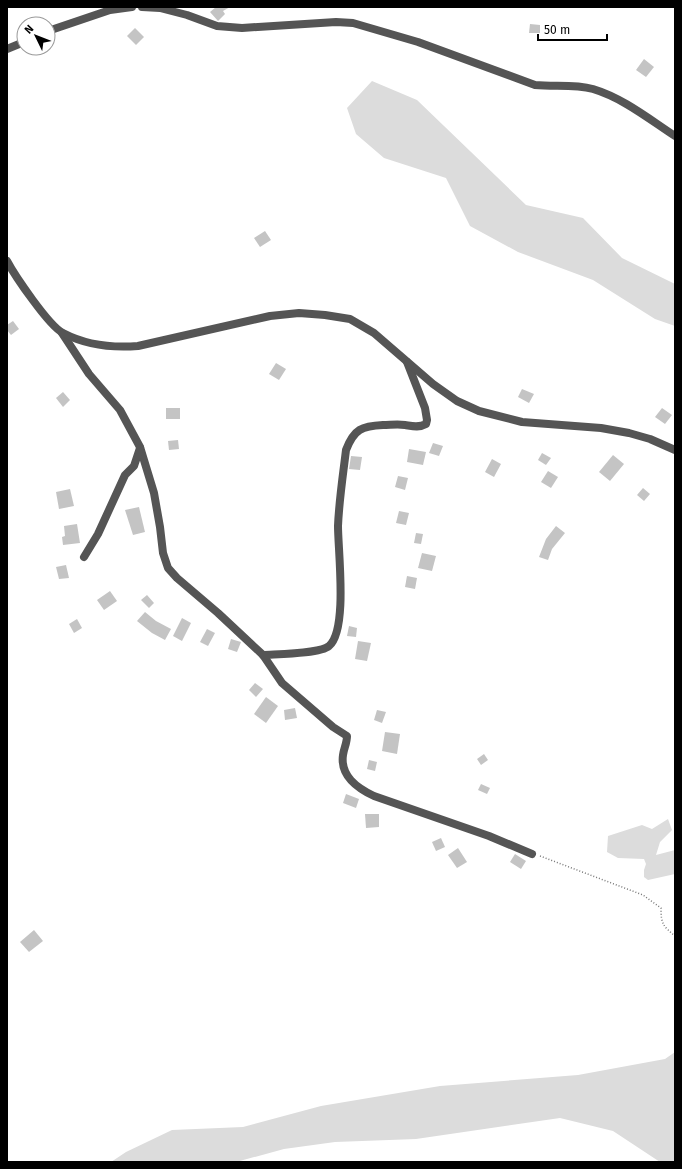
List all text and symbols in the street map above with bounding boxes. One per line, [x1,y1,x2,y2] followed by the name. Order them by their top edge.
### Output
[16,16,56,56] north arrow
[538,16,607,42] scale bar
[22,22,36,37] text: N
[544,23,570,37] text: 50 m

